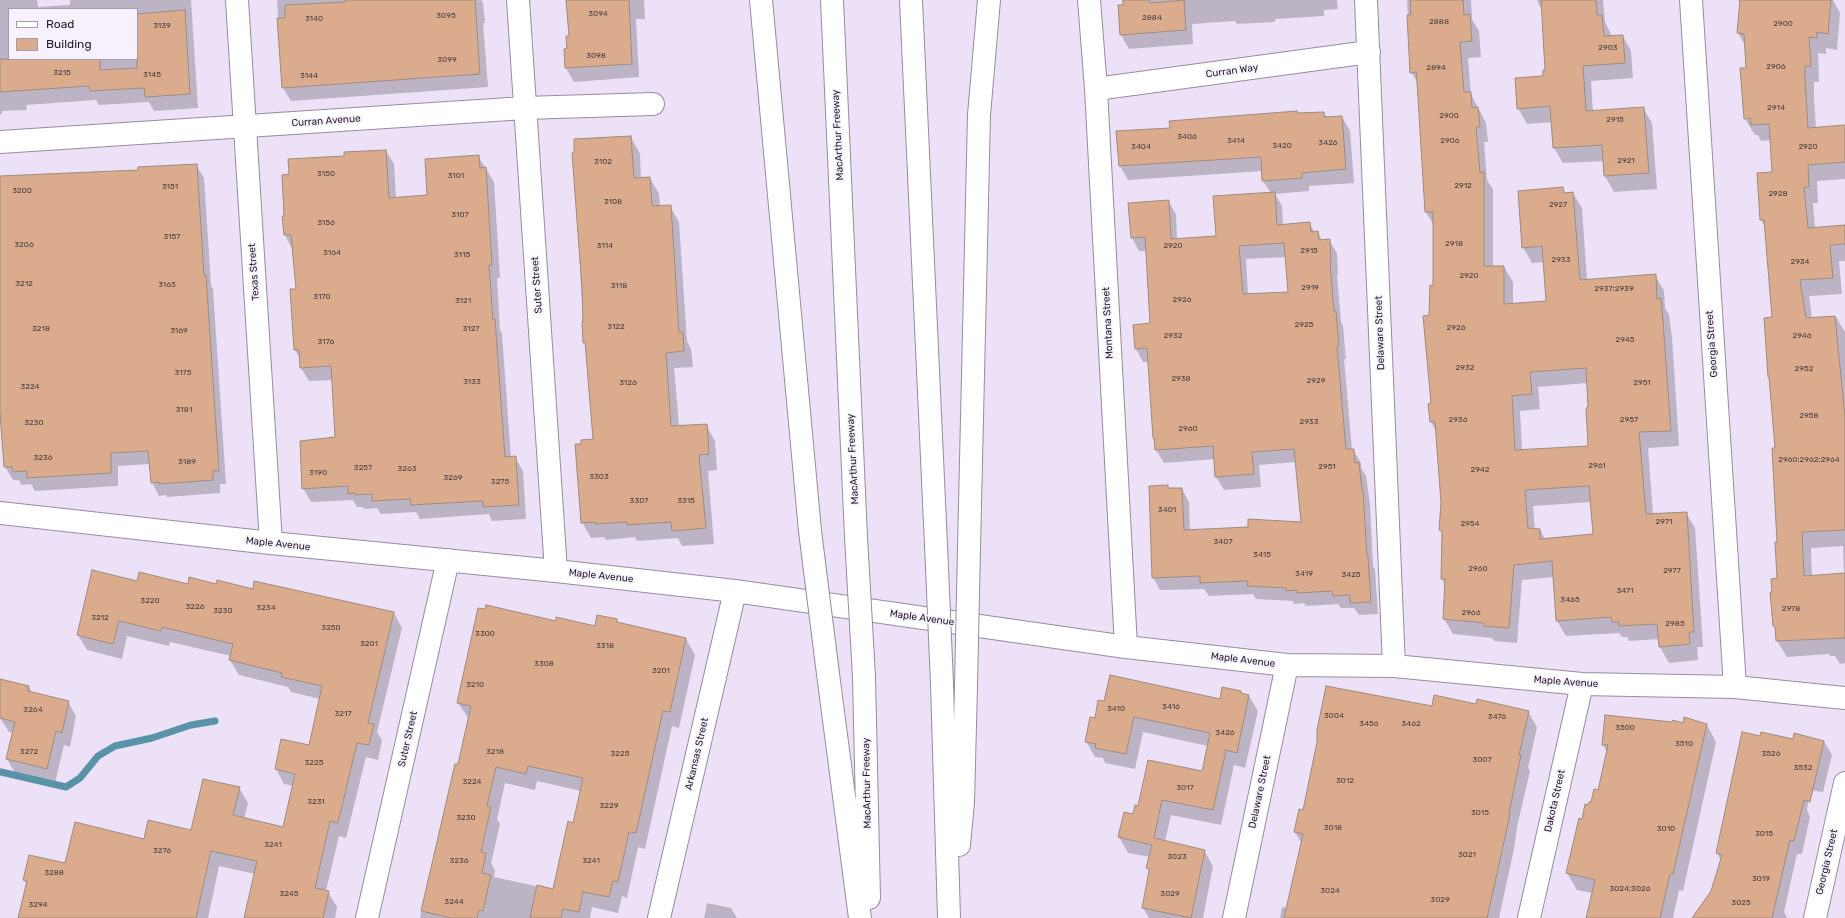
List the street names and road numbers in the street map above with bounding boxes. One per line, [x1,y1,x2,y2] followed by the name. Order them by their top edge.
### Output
[1205,61,1259,81] street label: Curran Way
[830,89,846,181] street label: MacArthur Freeway
[291,113,361,129] street label: Curran Avenue
[246,243,262,301] street label: Texas Street
[529,256,545,314] street label: Suter Street
[1100,287,1116,359] street label: Montana Street
[1373,296,1387,370] street label: Delaware Street
[1704,310,1720,378] street label: Georgia Street
[845,413,861,505] street label: MacArthur Freeway
[245,535,311,553] street label: Maple Avenue
[568,567,634,585] street label: Maple Avenue
[889,608,955,628] street label: Maple Avenue
[1210,650,1276,670] street label: Maple Avenue
[1533,674,1599,690] street label: Maple Avenue
[396,710,420,768] street label: Suter Street
[683,716,711,792] street label: Arkansas Street
[860,737,874,829] street label: MacArthur Freeway
[1246,754,1274,830] street label: Delaware Street
[1542,769,1568,833] street label: Dakota Street
[1814,828,1840,896] street label: Georgia Street

